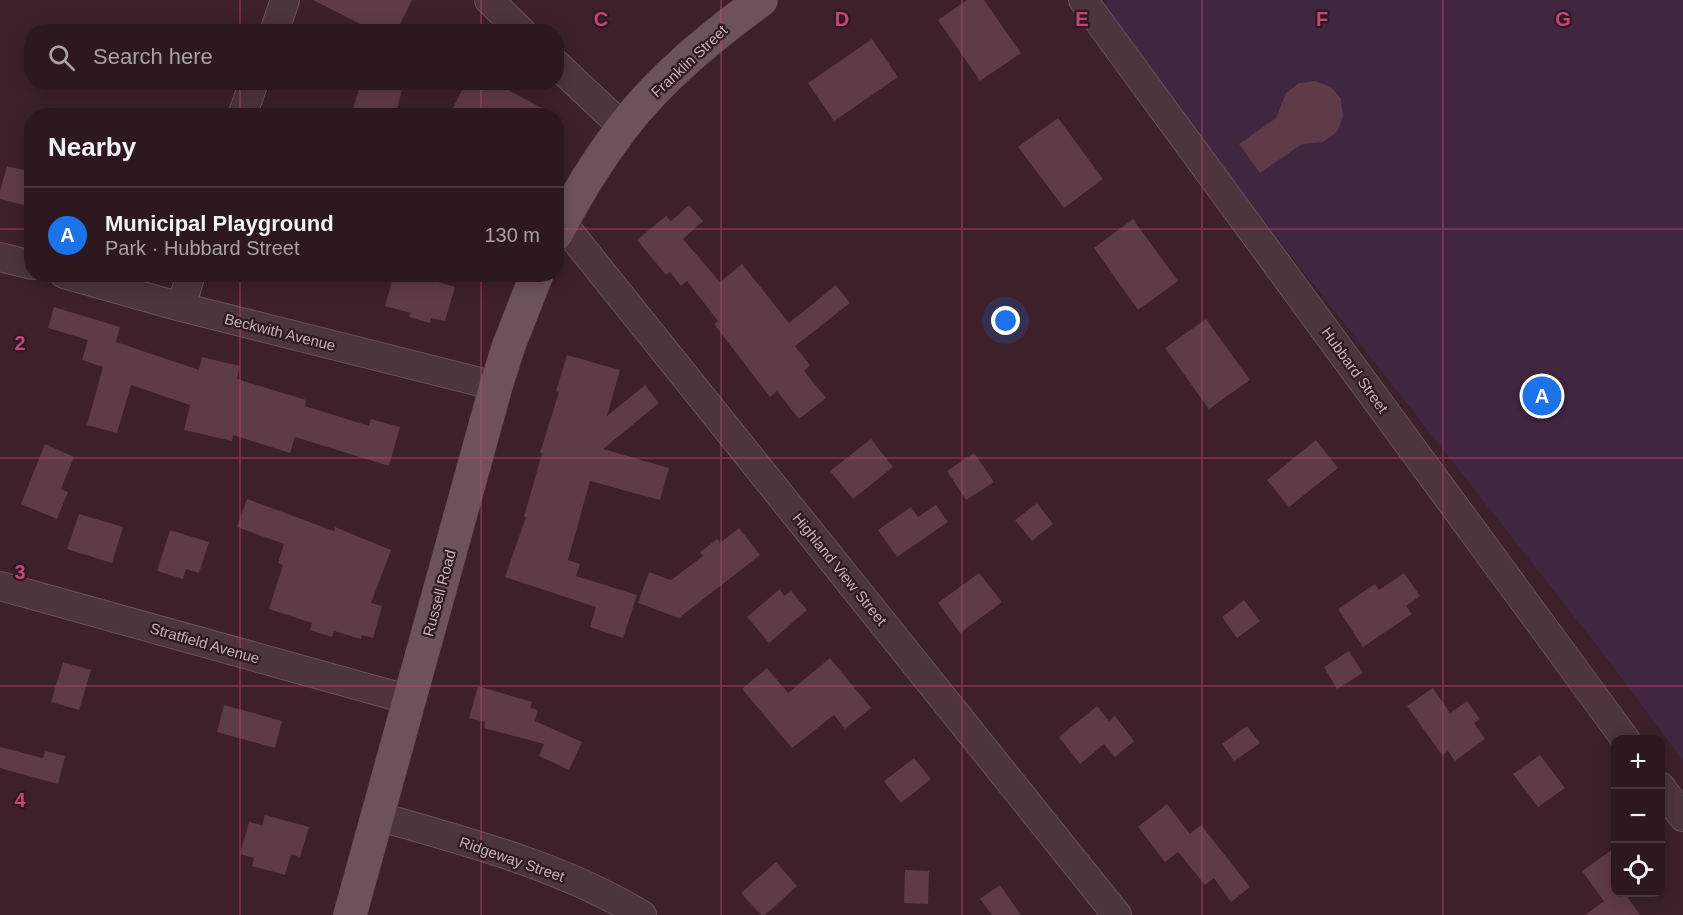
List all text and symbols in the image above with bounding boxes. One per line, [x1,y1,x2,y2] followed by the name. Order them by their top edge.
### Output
[594,8,608,30] text: C
[835,8,849,30] text: D
[1075,8,1089,30] text: E
[1316,8,1328,30] text: F
[1555,8,1571,30] text: G
[648,21,731,100] street label: Franklin Street
[24,24,564,90] search box
[45,41,78,74] icon: search
[93,44,213,69] text: Search here
[48,132,136,162] text: Nearby
[105,211,334,236] text: Municipal Playground
[60,224,75,246] text: A
[484,224,540,246] text: 130 m
[105,237,300,259] text: Park · Hubbard Street
[991,306,1020,335] your location
[223,310,337,354] street label: Beckwith Avenue
[1318,324,1392,417] street label: Hubbard Street
[14,332,26,354] text: 2
[1522,374,1562,418] pin: A
[789,509,891,629] street label: Highland View Street
[419,548,459,638] street label: Russell Road
[14,561,26,583] text: 3
[148,619,262,667] street label: Stratfield Avenue
[1611,735,1665,897] map controls
[1611,735,1665,789] button: +
[14,789,26,811] text: 4
[1611,789,1665,843] button: −
[457,833,568,885] street label: Ridgeway Street
[1611,843,1665,897] button: locate

